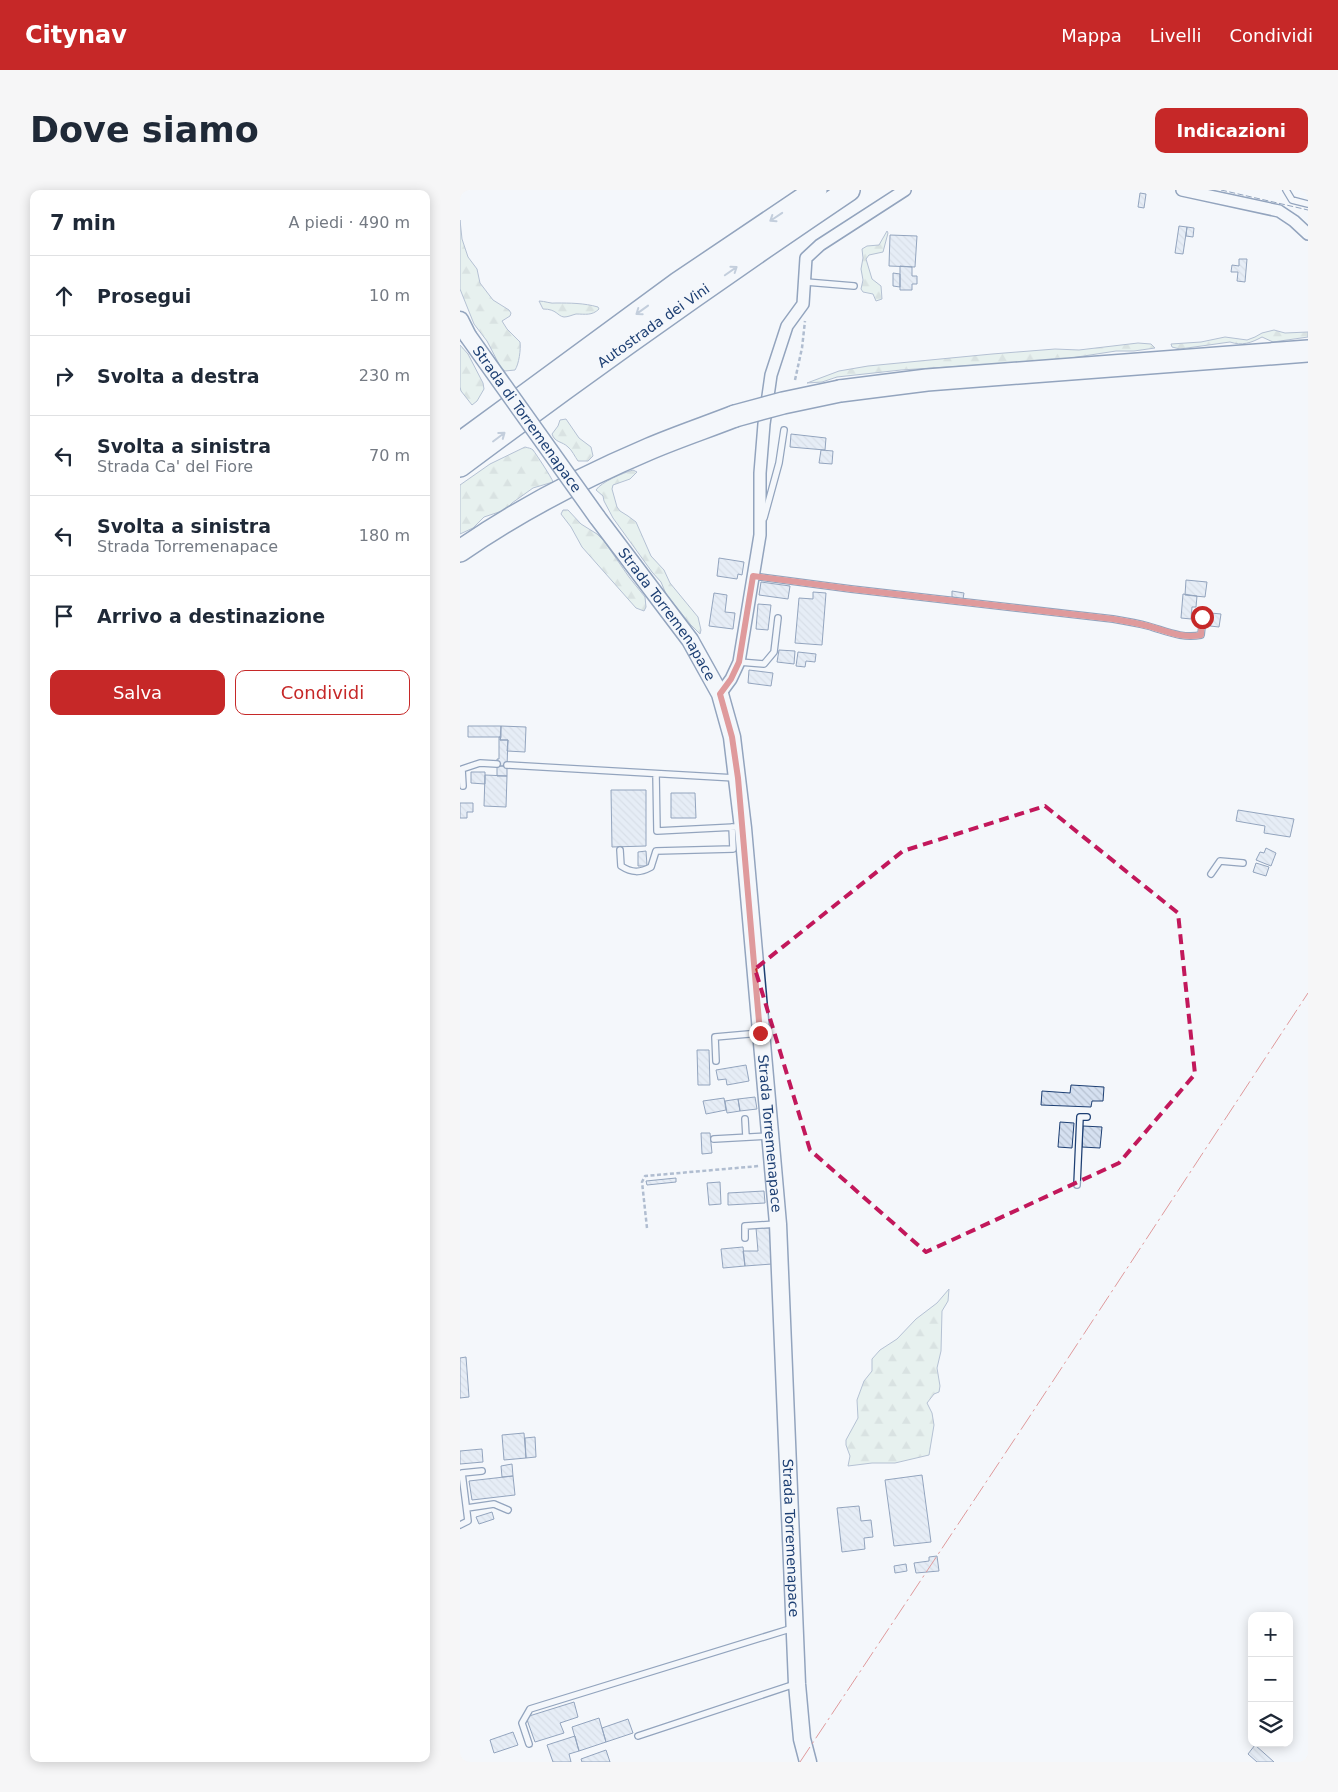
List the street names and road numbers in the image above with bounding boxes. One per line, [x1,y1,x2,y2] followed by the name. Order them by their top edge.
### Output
[594,280,712,371] street label: Autostrada dei Vini
[470,343,585,495] street label: Strada di Torremenapace
[615,545,719,683] street label: Strada Torremenapace
[755,1054,785,1213] street label: Strada Torremenapace
[780,1458,802,1617] street label: Strada Torremenapace

